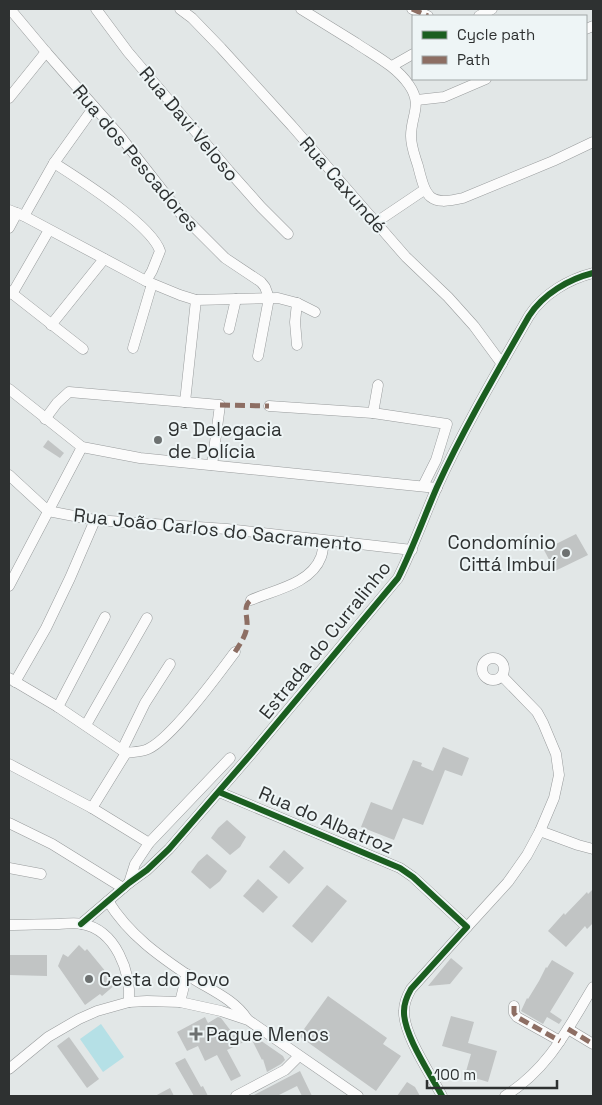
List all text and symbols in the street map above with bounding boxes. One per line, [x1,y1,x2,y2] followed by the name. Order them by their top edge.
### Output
[412,15,587,80] legend
[457,25,535,44] text: Cycle path
[457,50,490,69] text: Path
[134,61,244,187] street label: Rua Davi Veloso
[67,79,205,237] street label: Rua dos Pescadores
[294,131,392,239] street label: Rua Caxundé
[168,417,282,464] place label: 9ª Delegacia de Polícia
[152,434,164,446] marker: 9ª Delegacia de Polícia
[72,502,364,558] street label: Rua João Carlos do Sacramento
[447,530,556,577] place label: Condomínio Cittá Imbuí
[560,547,572,559] marker: Condomínio Cittá Imbuí
[253,556,397,724] street label: Estrada do Curralinho
[255,780,397,860] street label: Rua do Albatroz
[99,967,230,992] place label: Cesta do Povo
[83,973,95,985] marker: Cesta do Povo
[206,1022,329,1047] place label: Pague Menos
[190,1028,202,1040] marker: Pague Menos
[427,1058,557,1090] scale bar
[434,1065,476,1084] text: 100 m

